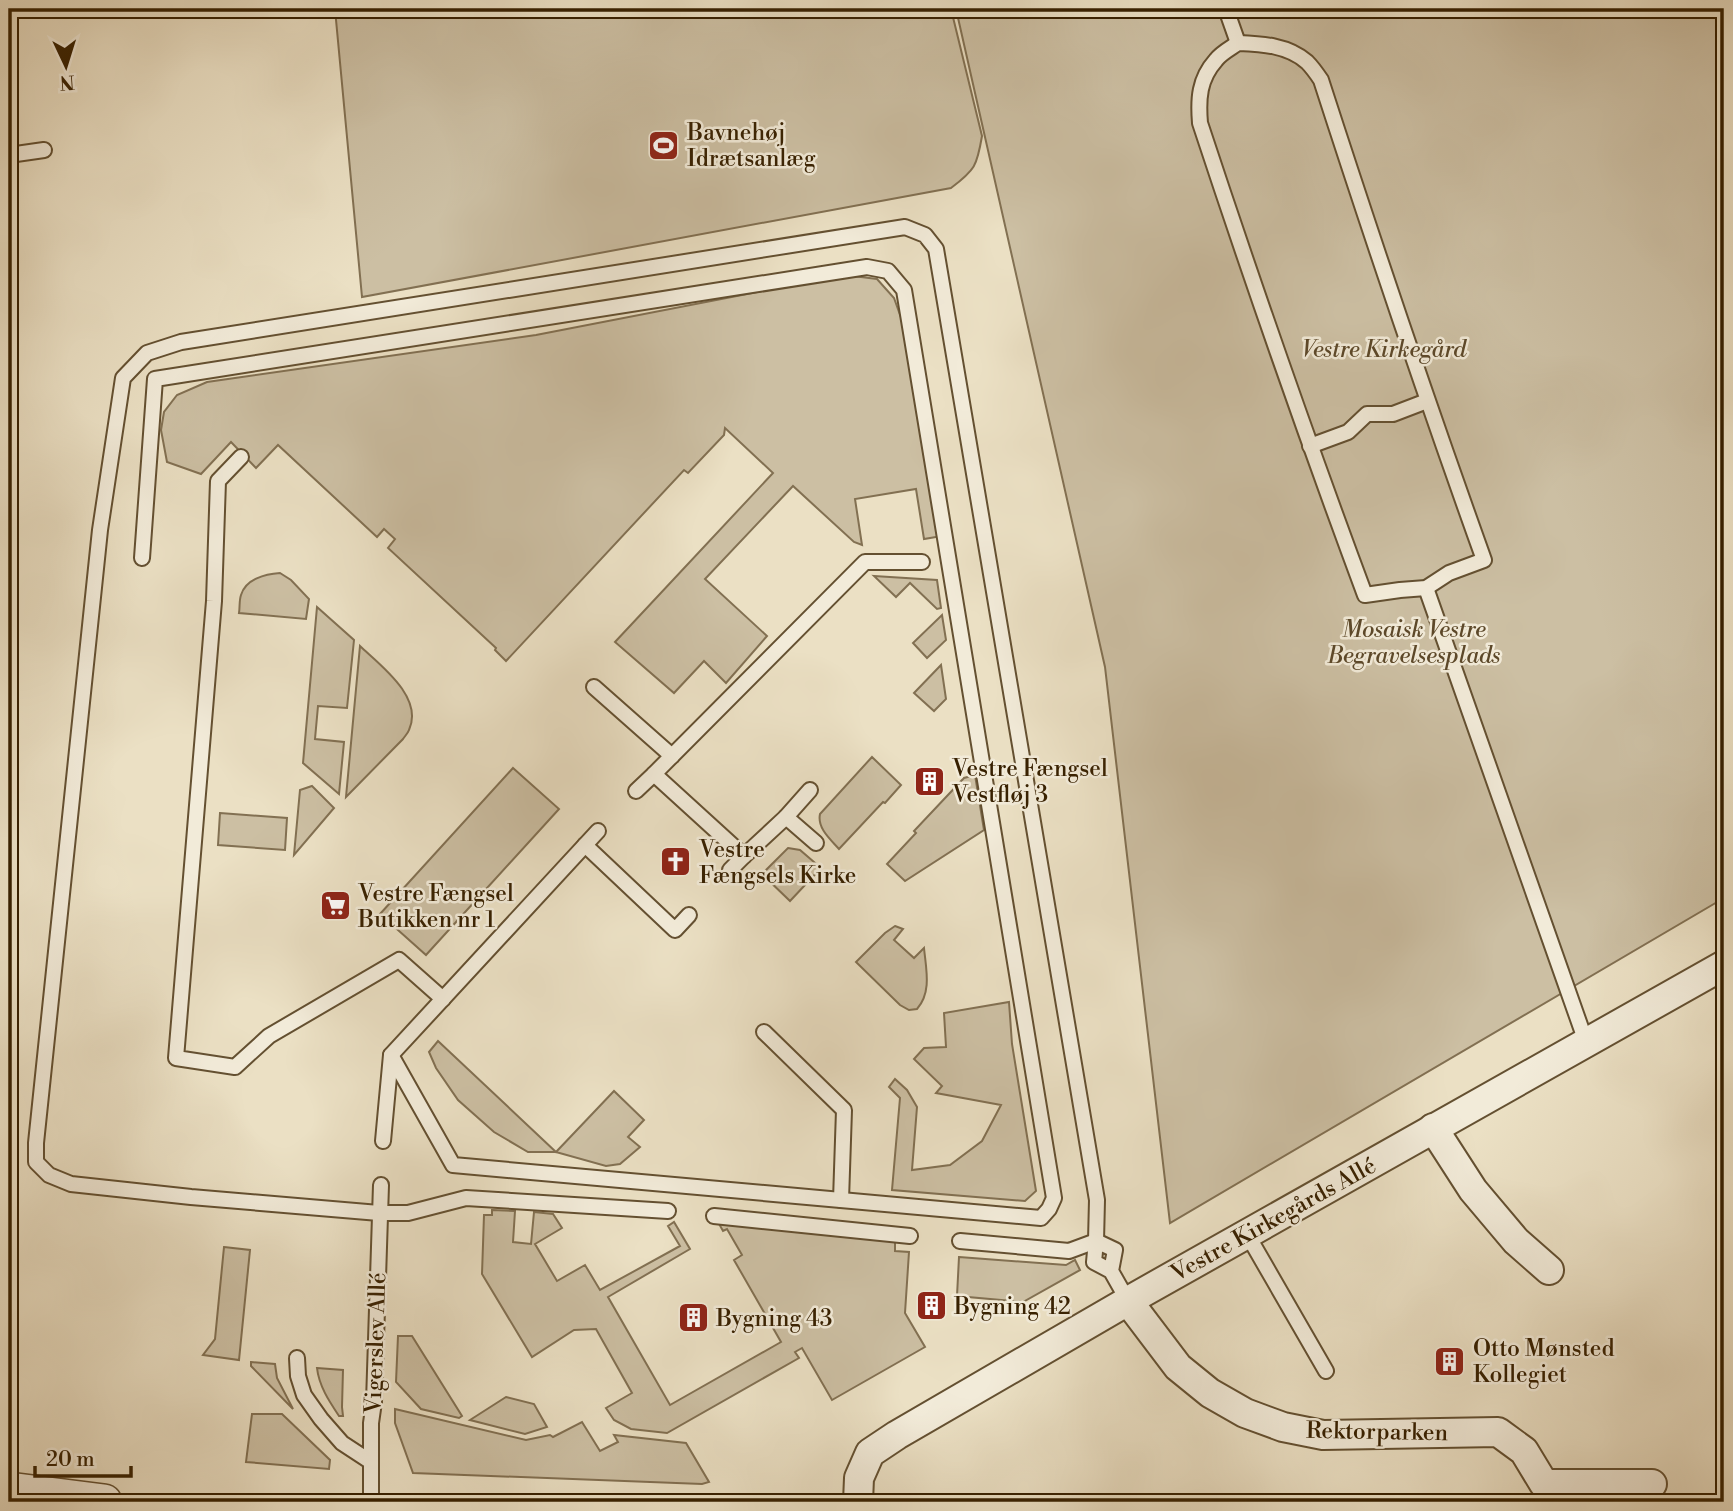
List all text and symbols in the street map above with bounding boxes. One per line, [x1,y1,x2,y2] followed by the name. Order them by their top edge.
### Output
[32,32,102,102] north arrow
[59,69,75,94] text: N
[686,119,816,173] place label: Bavnehøj Idrætsanlæg
[647,128,681,162] sports icon: Bavnehøj Idrætsanlæg
[1302,336,1467,364] park label: Vestre Kirkegård
[1327,616,1501,670] park label: Mosaisk Vestre Begravelsesplads
[951,755,1108,809] place label: Vestre Fængsel Vestfløj 3
[912,764,946,798] building icon: Vestre Fængsel Vestfløj 3
[698,836,856,890] place label: Vestre Fængsels Kirke
[659,845,693,879] church icon: Vestre Fængsels Kirke
[357,880,514,934] place label: Vestre Fængsel Butikken nr 1
[318,889,352,923] supermarket icon: Vestre Fængsel Butikken nr 1
[1165,1152,1381,1288] street label: Vestre Kirkegårds Allé
[360,1272,392,1415] street label: Vigerslev Allé
[914,1289,948,1323] building icon: Bygning 42
[953,1293,1071,1321] place label: Bygning 42
[676,1301,710,1335] building icon: Bygning 43
[715,1305,832,1333] place label: Bygning 43
[1473,1335,1615,1389] place label: Otto Mønsted Kollegiet
[1433,1344,1467,1378] building icon: Otto Mønsted Kollegiet
[1306,1417,1449,1447] street label: Rektorparken
[35,1434,131,1478] scale bar
[46,1447,95,1473] text: 20 m

